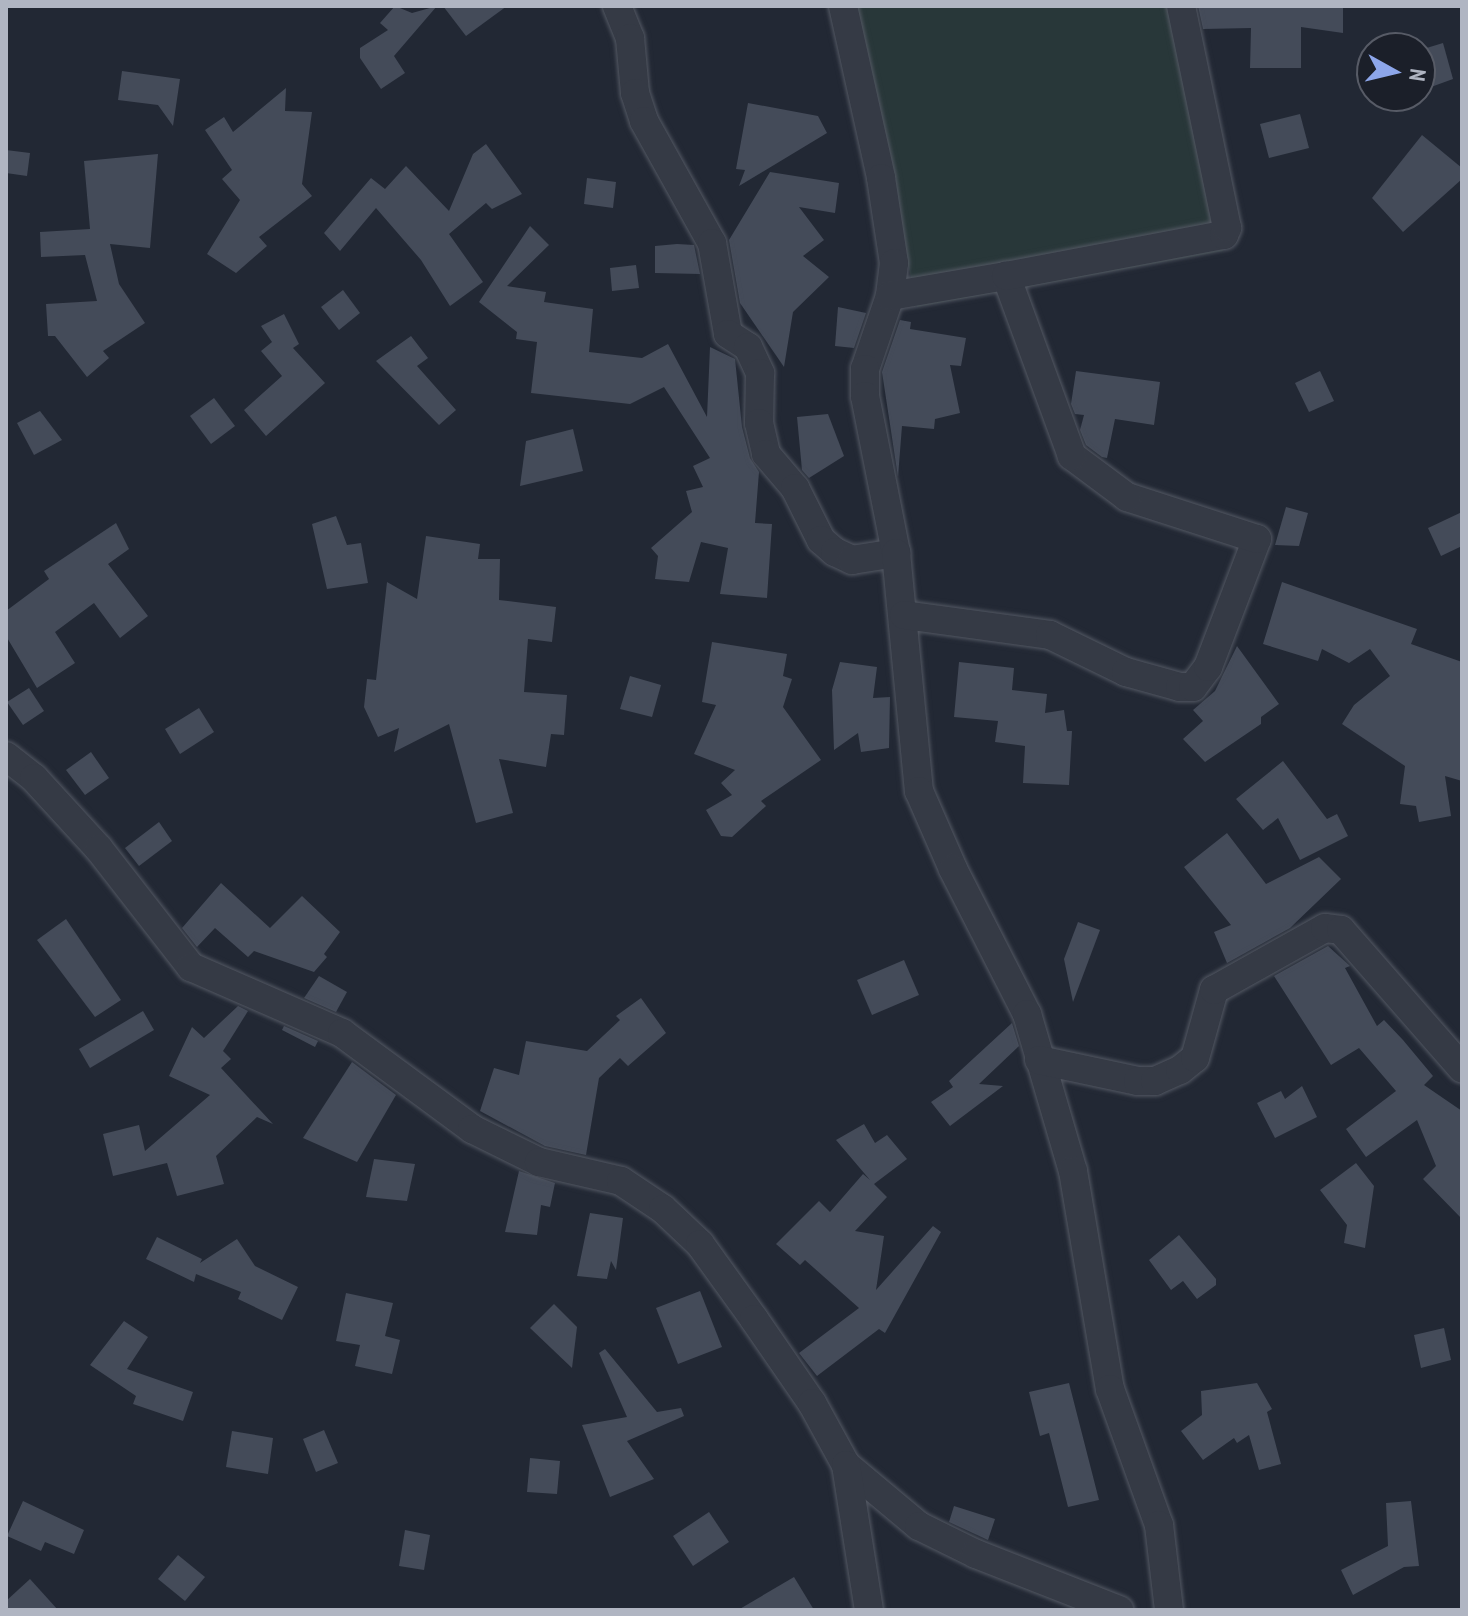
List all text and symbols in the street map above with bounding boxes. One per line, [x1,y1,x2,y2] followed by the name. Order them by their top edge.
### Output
[1356,32,1436,112] north arrow
[1403,67,1432,83] text: N

